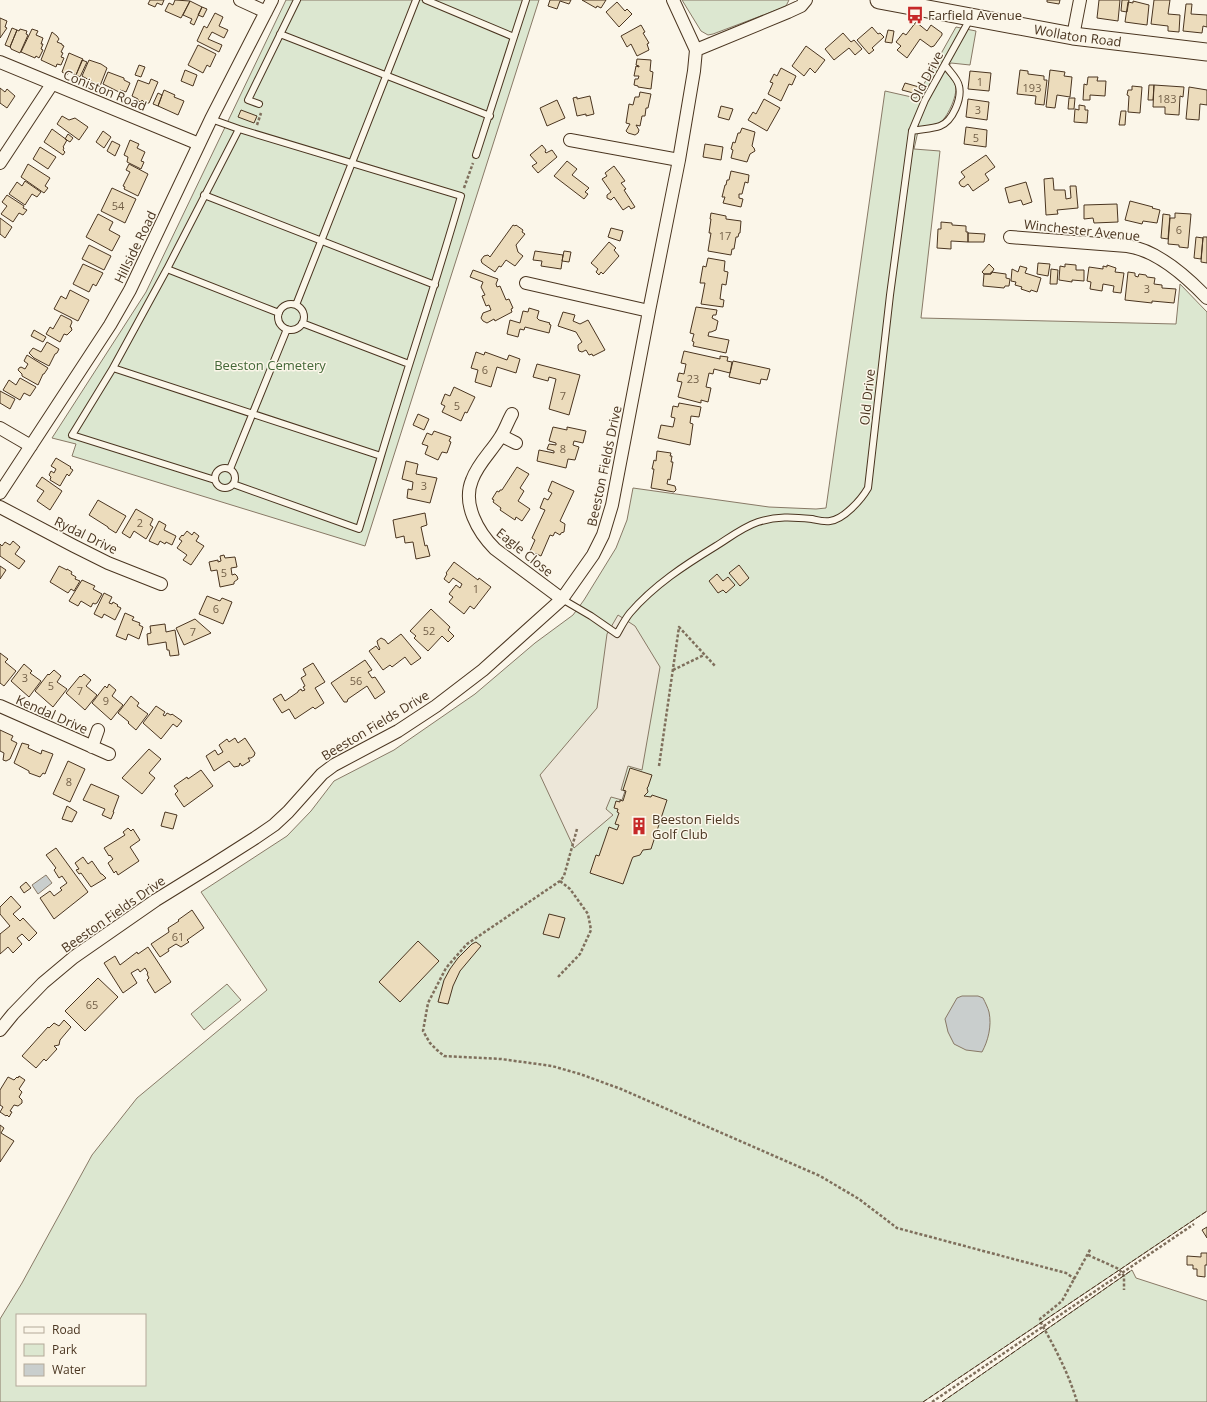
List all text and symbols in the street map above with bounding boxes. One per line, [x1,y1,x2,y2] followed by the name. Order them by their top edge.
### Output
[905,5,925,25] bus stop icon: Farfield Avenue
[928,6,1022,24] place label: Farfield Avenue
[1032,20,1123,51] street label: Wollaton Road
[905,48,947,106] street label: Old Drive
[61,65,149,115] street label: Coniston Road
[977,74,983,89] house number: 1
[1023,80,1041,95] house number: 193
[1158,91,1176,106] house number: 183
[975,102,981,117] house number: 3
[973,130,979,145] house number: 5
[112,198,125,213] house number: 54
[110,208,160,286] street label: Hillside Road
[1023,215,1141,245] street label: Winchester Avenue
[1176,222,1182,237] house number: 6
[719,228,731,243] house number: 17
[1144,281,1150,296] house number: 3
[214,356,326,374] park label: Beeston Cemetery
[482,362,488,377] house number: 6
[855,368,879,426] street label: Old Drive
[687,371,699,386] house number: 23
[560,388,566,403] house number: 7
[454,398,460,413] house number: 5
[582,404,626,528] street label: Beeston Fields Drive
[560,441,566,456] house number: 8
[421,478,427,493] house number: 3
[51,512,121,558] street label: Rydal Drive
[137,515,143,530] house number: 2
[493,524,557,580] street label: Eagle Close
[221,565,227,580] house number: 5
[473,581,479,596] house number: 1
[213,601,219,616] house number: 6
[423,623,435,638] house number: 52
[190,624,196,639] house number: 7
[22,670,28,685] house number: 3
[350,673,362,688] house number: 56
[48,678,54,693] house number: 5
[77,683,83,698] house number: 7
[318,686,432,764] street label: Beeston Fields Drive
[13,690,91,738] street label: Kendal Drive
[103,693,109,708] house number: 9
[66,774,72,789] house number: 8
[652,810,740,843] place label: Beeston Fields Golf Club
[629,816,649,836] building icon: Beeston Fields Golf Club
[57,871,169,957] street label: Beeston Fields Drive
[172,929,184,944] house number: 61
[86,997,98,1012] house number: 65
[16,1314,146,1386] legend
[52,1321,81,1338] text: Road
[52,1341,78,1358] text: Park
[52,1361,86,1378] text: Water

